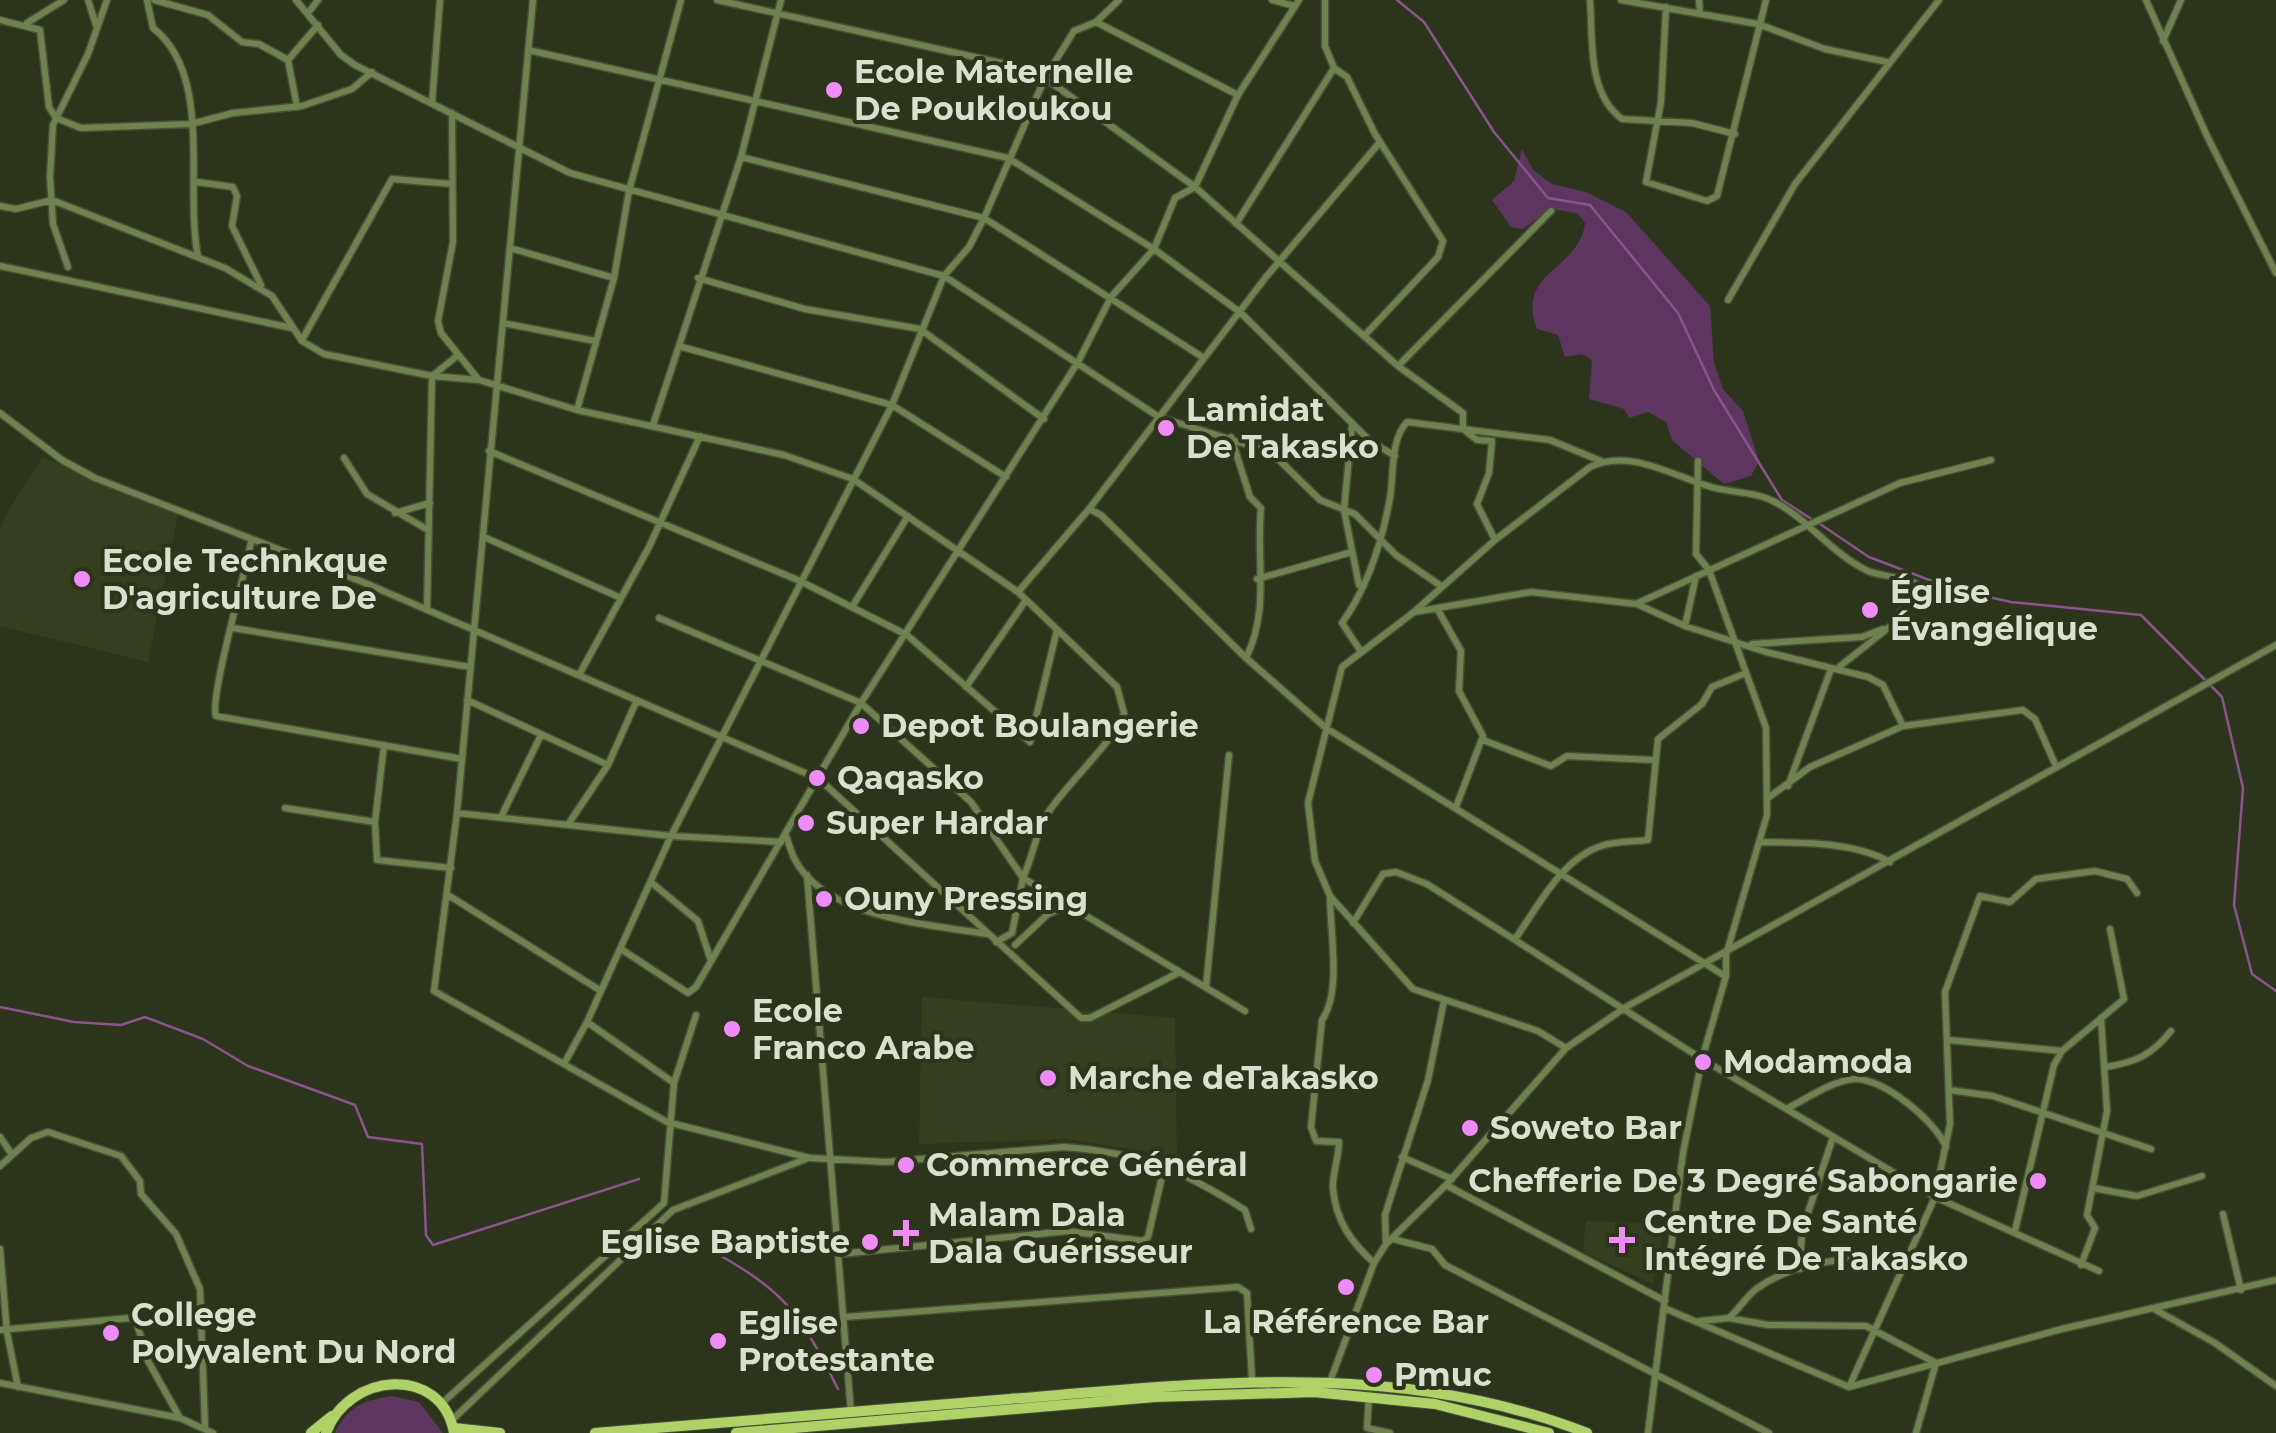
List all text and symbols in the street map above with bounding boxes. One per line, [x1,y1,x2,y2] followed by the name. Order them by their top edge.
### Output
[854,52,1133,128] place label: Ecole Maternelle De Poukloukou
[823,79,845,101] marker: Ecole Maternelle De Poukloukou
[1186,390,1379,466] place label: Lamidat De Takasko
[1155,417,1177,439] marker: Lamidat De Takasko
[102,541,388,617] place label: Ecole Technkque D'agriculture De
[71,568,93,590] marker: Ecole Technkque D'agriculture De
[1890,572,2098,648] place label: Église Évangélique
[1859,599,1881,621] marker: Église Évangélique
[881,706,1199,745] place label: Depot Boulangerie
[850,715,872,737] marker: Depot Boulangerie
[837,758,984,797] place label: Qaqasko
[806,767,828,789] marker: Qaqasko
[826,803,1048,842] place label: Super Hardar
[795,812,817,834] marker: Super Hardar
[844,879,1088,918] place label: Ouny Pressing
[813,888,835,910] marker: Ouny Pressing
[752,991,974,1067] place label: Ecole Franco Arabe
[721,1018,743,1040] marker: Ecole Franco Arabe
[1723,1042,1913,1081] place label: Modamoda
[1692,1051,1714,1073] marker: Modamoda
[1068,1058,1379,1097] place label: Marche deTakasko
[1037,1067,1059,1089] marker: Marche deTakasko
[1490,1108,1682,1147] place label: Soweto Bar
[1459,1117,1481,1139] marker: Soweto Bar
[926,1145,1248,1184] place label: Commerce Général
[895,1154,917,1176] marker: Commerce Général
[1468,1161,2018,1200] place label: Chefferie De 3 Degré Sabongarie
[2027,1170,2049,1192] marker: Chefferie De 3 Degré Sabongarie
[928,1195,1193,1271] place label: Malam Dala Dala Guérisseur
[1644,1202,1968,1278] place label: Centre De Santé Intégré De Takasko
[893,1220,919,1246] marker: Malam Dala Dala Guérisseur
[600,1222,850,1261] place label: Eglise Baptiste
[1609,1227,1635,1253] marker: Centre De Santé Intégré De Takasko
[859,1231,881,1253] marker: Eglise Baptiste
[1335,1276,1357,1298] marker: La Référence Bar
[131,1295,456,1371] place label: College Polyvalent Du Nord
[1203,1302,1489,1341] place label: La Référence Bar
[738,1303,935,1379] place label: Eglise Protestante
[100,1322,122,1344] marker: College Polyvalent Du Nord
[707,1330,729,1352] marker: Eglise Protestante
[1394,1355,1492,1394] place label: Pmuc
[1363,1364,1385,1386] marker: Pmuc

